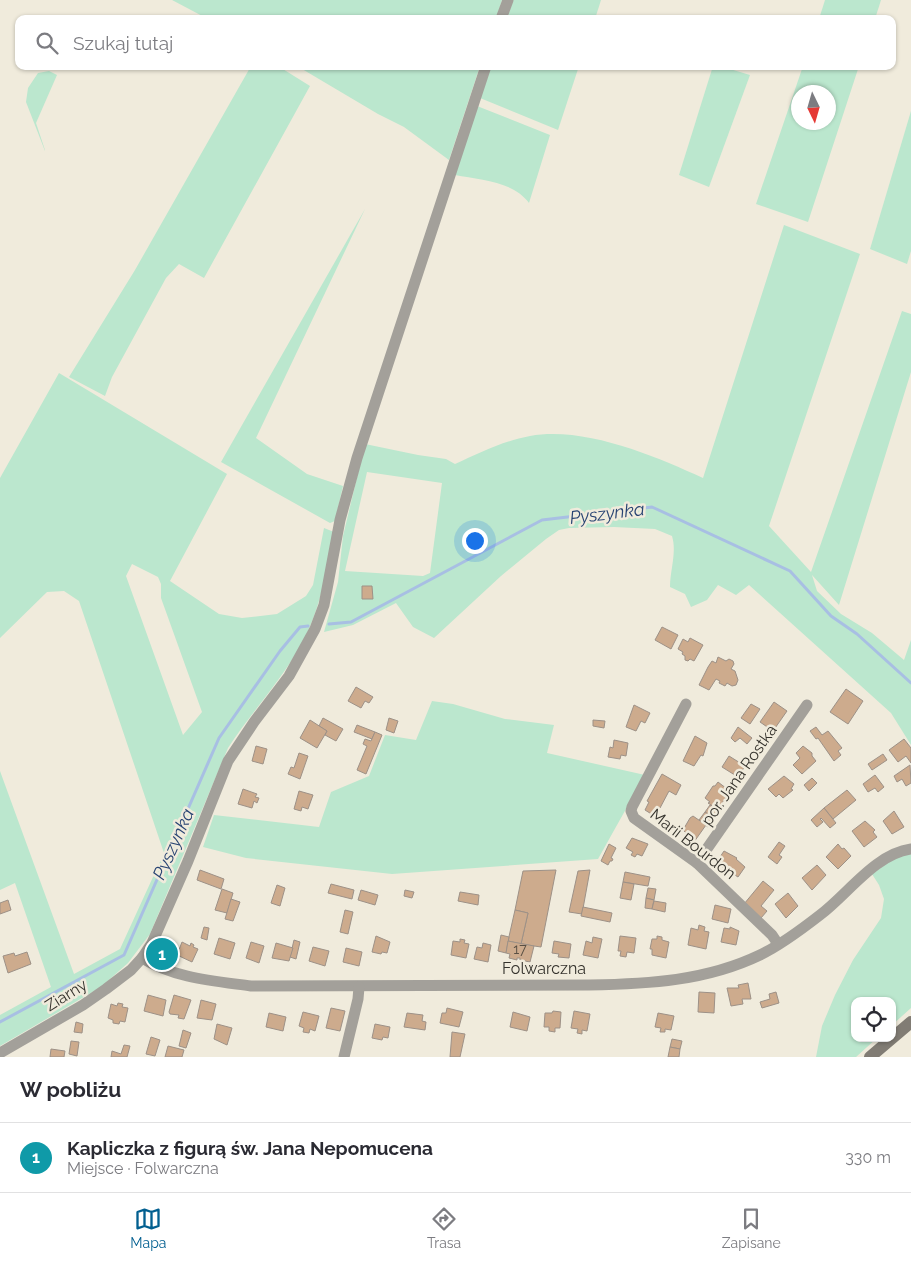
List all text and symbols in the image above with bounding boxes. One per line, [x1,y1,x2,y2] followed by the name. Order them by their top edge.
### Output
[15,15,896,70] search box
[33,29,61,57] icon: search
[73,32,173,54] text: Szukaj tutaj
[791,85,836,130] north arrow
[568,498,646,528] water label: Pyszynka
[462,528,488,554] your location
[697,721,781,829] street label: por. Jana Rostka
[148,805,198,883] water label: Pyszynka
[646,805,740,883] street label: Marii Bourdon
[146,935,178,973] pin: 1
[513,941,527,957] house number: 17
[502,959,586,978] street label: Folwarczna
[42,975,91,1015] street label: Ziarny
[851,997,896,1042] map controls
[851,997,896,1042] button: locate
[20,1077,121,1102] text: W pobliżu
[67,1137,433,1159] text: Kapliczka z figurą św. Jana Nepomucena
[32,1148,40,1167] text: 1
[845,1148,891,1167] text: 330 m
[67,1159,219,1178] text: Miejsce · Folwarczna
[130,1205,166,1251] tab: Mapa
[427,1205,461,1251] tab: Trasa
[722,1205,781,1251] tab: Zapisane

